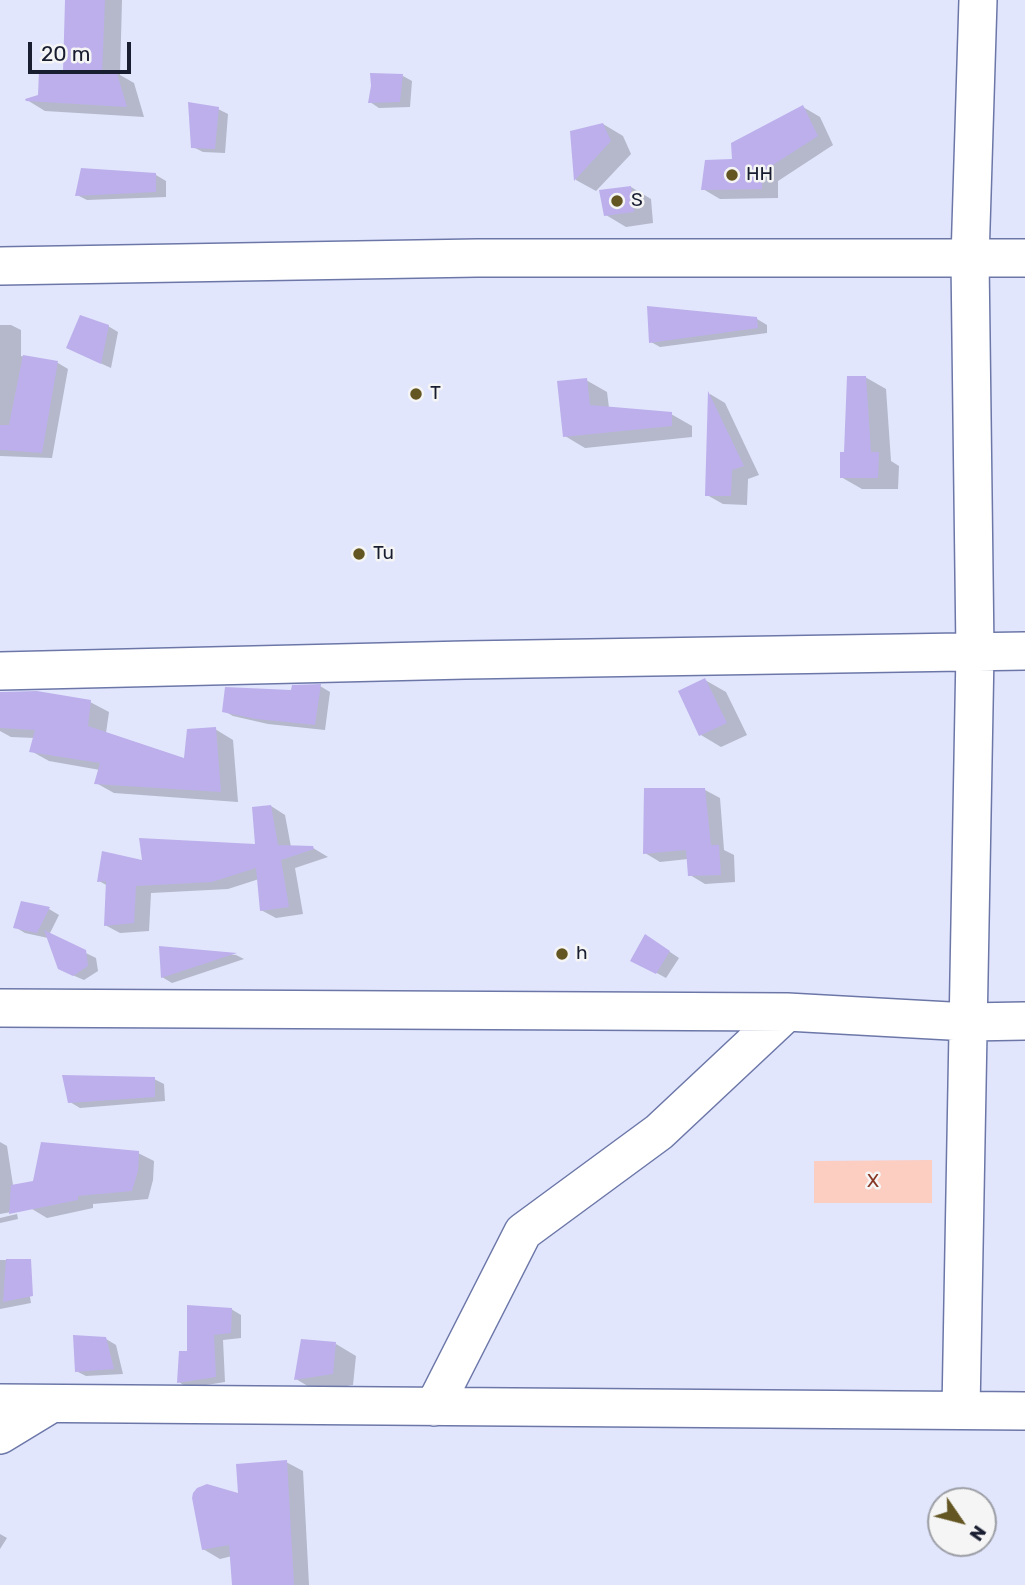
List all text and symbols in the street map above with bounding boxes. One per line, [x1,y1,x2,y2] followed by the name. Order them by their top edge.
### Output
[32,28,135,72] scale bar
[41,41,90,66] text: 20 m
[746,164,773,186] place label: HH
[724,167,740,183] marker: HH
[631,190,643,212] place label: S
[609,193,625,209] marker: S
[430,383,441,405] place label: T
[408,386,424,402] marker: T
[373,543,394,565] place label: Tu
[351,546,367,562] marker: Tu
[576,943,588,965] place label: h
[554,946,570,962] marker: h
[867,1171,879,1193] park label: X
[927,1487,997,1557] north arrow
[965,1521,991,1545] text: N

